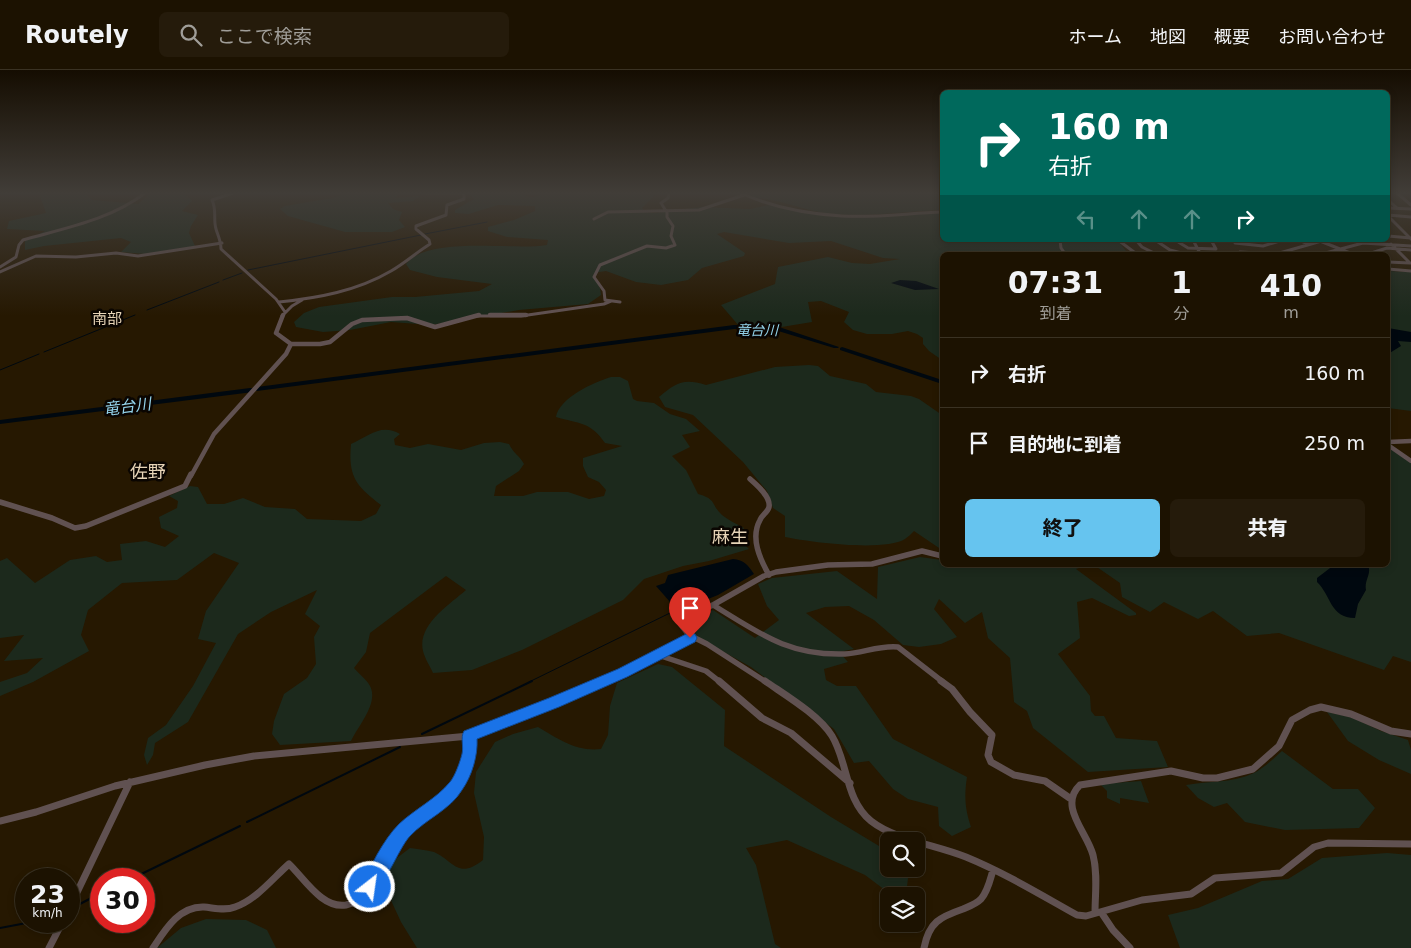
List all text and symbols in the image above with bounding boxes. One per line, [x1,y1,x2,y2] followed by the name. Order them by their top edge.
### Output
[159,12,509,57] search box
[25,21,129,49] text: Routely
[177,21,205,49] icon: search
[217,25,312,47] text: ここで検索
[1069,26,1122,47] text: ホーム
[1150,26,1186,47] text: 地図
[1214,26,1250,47] text: 概要
[1278,26,1386,47] text: お問い合わせ
[1048,107,1170,147] text: 160 m
[965,110,1030,175] icon: right
[1048,154,1092,179] text: 右折
[1072,205,1100,233] icon: left
[1125,205,1153,233] icon: ahead
[1178,205,1206,233] icon: ahead
[1231,205,1259,233] icon: right
[1008,265,1103,300] text: 07:31
[1171,265,1192,300] text: 1
[1260,268,1322,303] text: 410
[1283,303,1299,322] text: m
[1039,304,1072,323] text: 到着
[1173,304,1189,323] text: 分
[92,310,122,328] district label: 南部
[736,322,780,338] water label: 竜台川
[965,359,993,387] icon: right
[1304,362,1365,384] text: 160 m
[1008,363,1046,385] text: 右折
[102,394,154,419] water label: 竜台川
[965,429,993,457] icon: arrive
[1304,432,1365,454] text: 250 m
[1008,433,1122,455] text: 目的地に到着
[130,461,166,482] district label: 佐野
[965,499,1160,557] button: 終了
[1170,499,1365,557] button: 共有
[712,526,748,547] district label: 麻生
[669,587,711,638] pin
[676,594,704,622] icon: arrive
[880,832,925,932] map controls
[880,832,925,877] button: search
[343,860,395,912] position arrow
[90,868,155,933] speed limit sign: 30
[30,880,65,909] text: 23
[880,887,925,932] button: layers
[32,906,63,920] text: km/h

